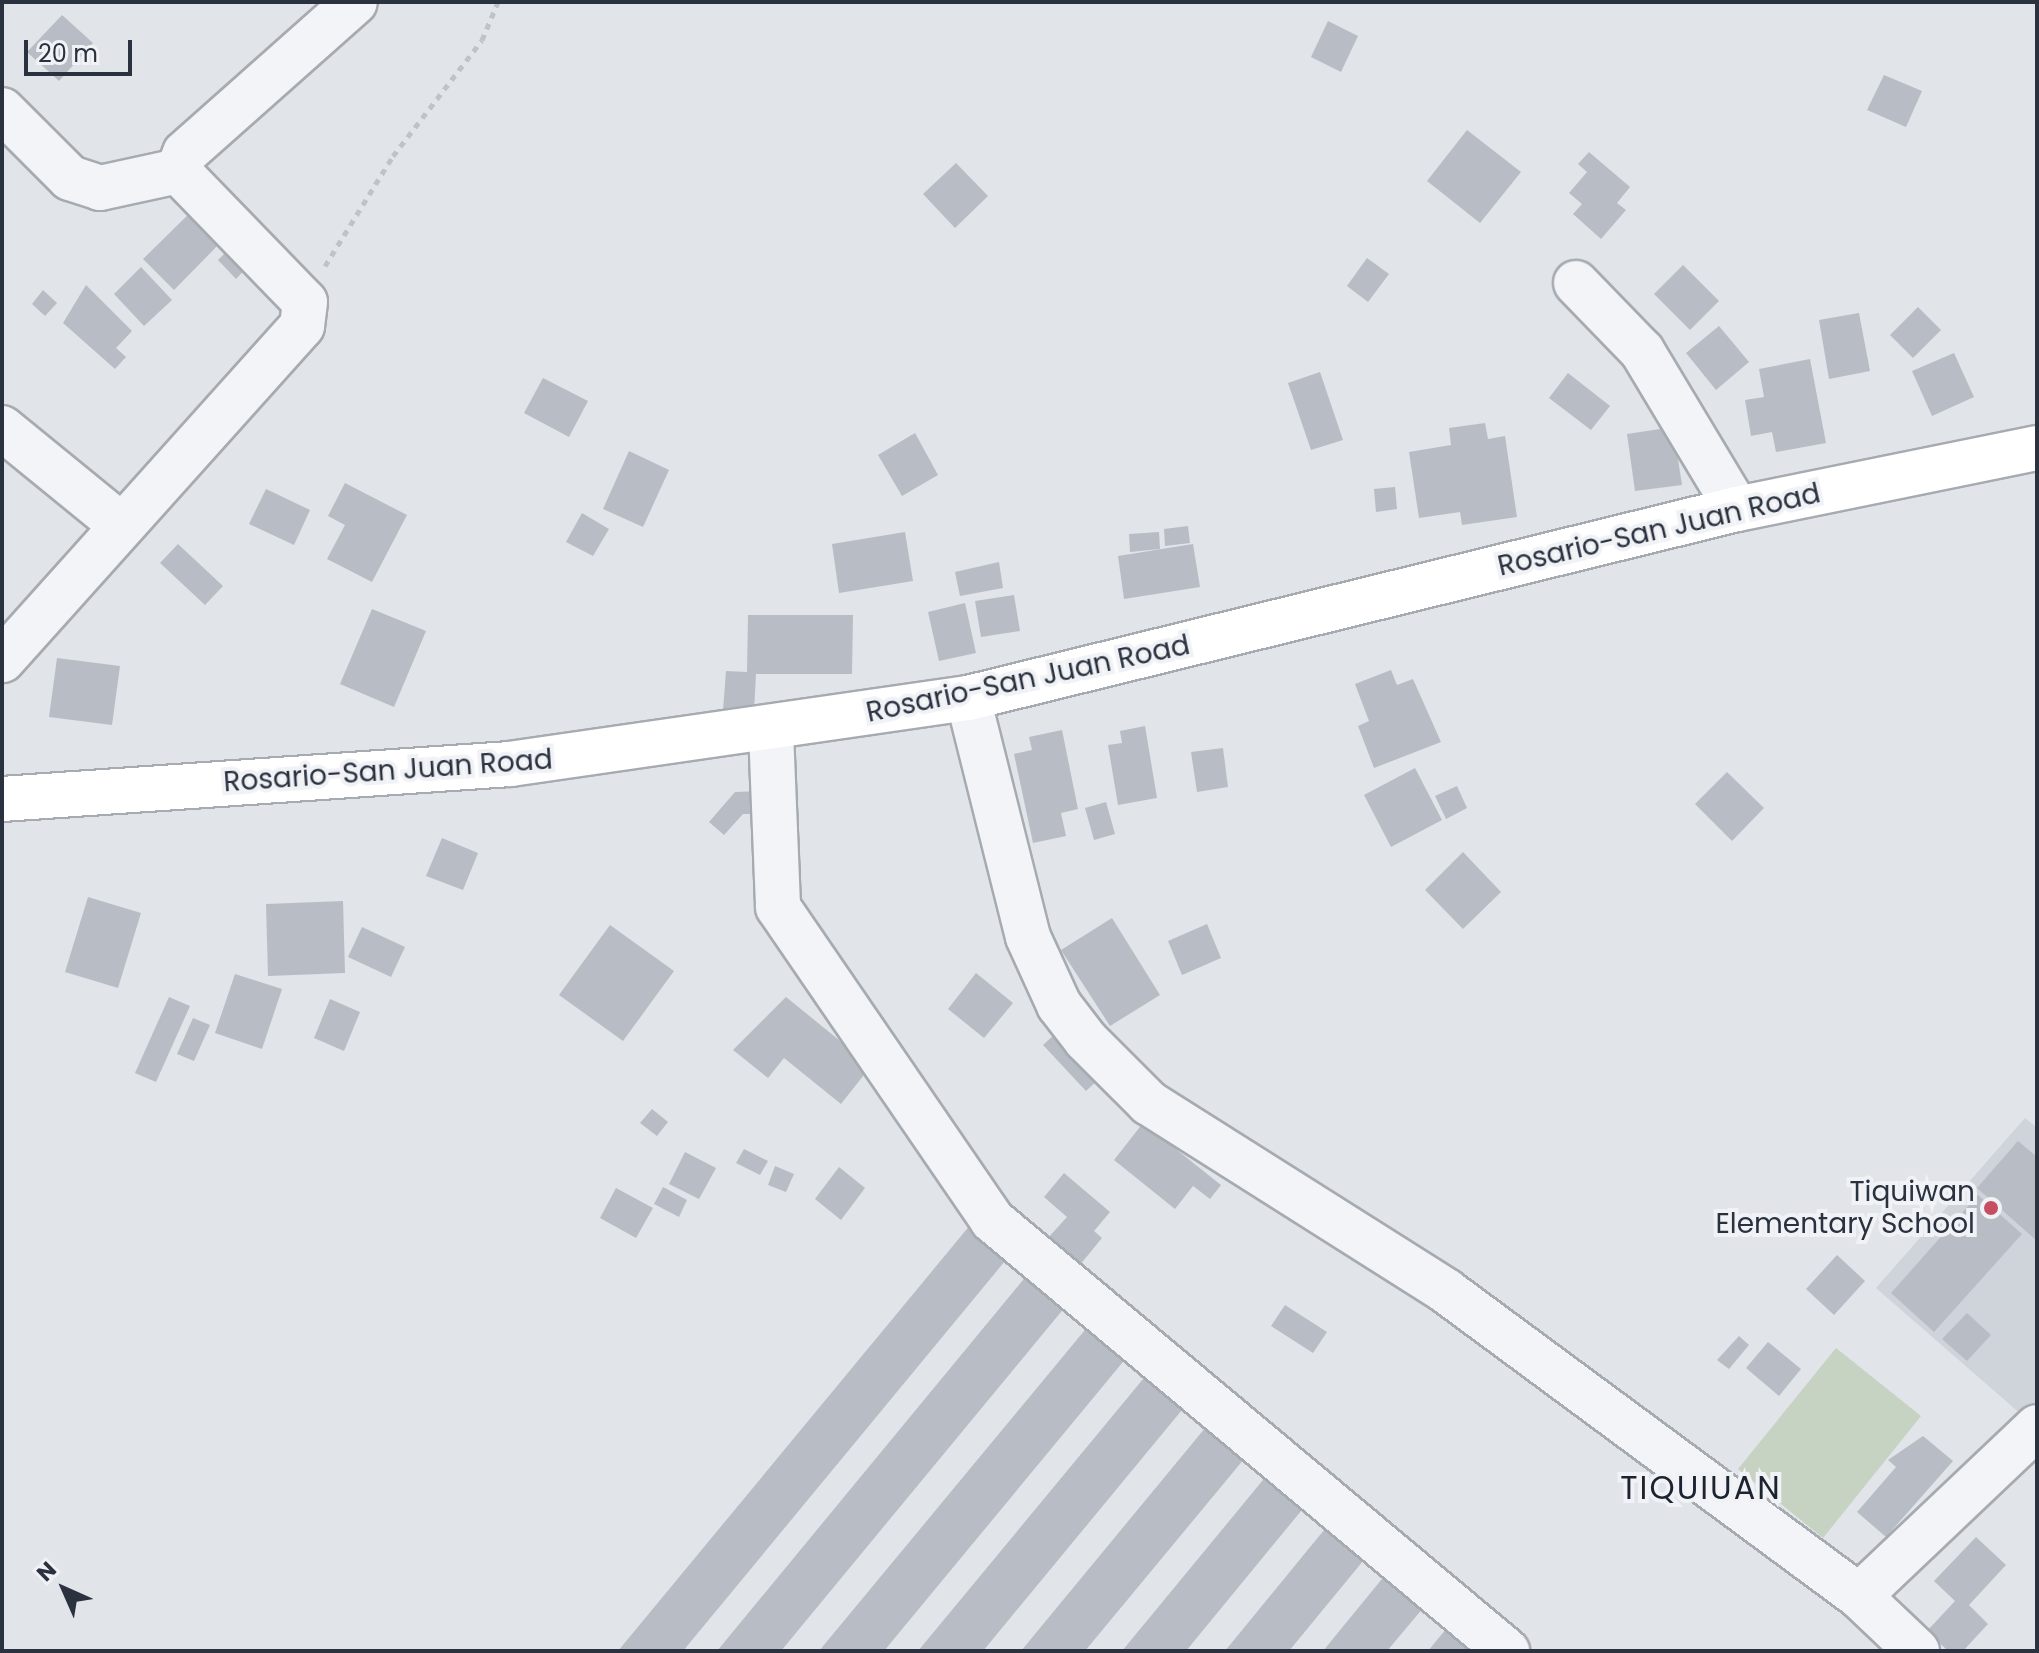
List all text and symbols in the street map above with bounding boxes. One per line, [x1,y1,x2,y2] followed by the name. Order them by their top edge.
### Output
[28,24,136,74] scale bar
[38,37,98,70] text: 20 m
[1495,477,1823,583] street label: Rosario-San Juan Road
[863,628,1193,730] street label: Rosario-San Juan Road
[222,743,554,799] street label: Rosario-San Juan Road
[1715,1175,1975,1241] place label: Tiquiwan Elementary School
[1982,1199,2000,1217] marker: Tiquiwan Elementary School
[1620,1469,1782,1507] district label: TIQUIUAN
[24,1549,104,1629] north arrow
[30,1555,63,1588] text: N

